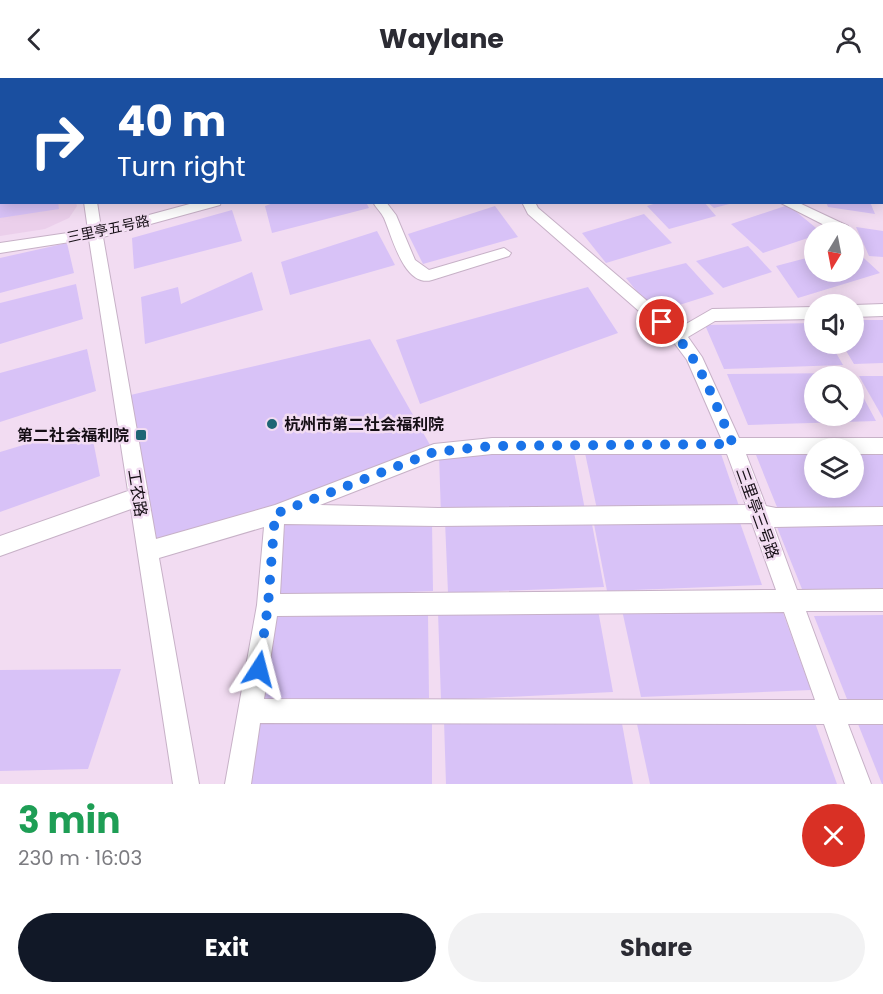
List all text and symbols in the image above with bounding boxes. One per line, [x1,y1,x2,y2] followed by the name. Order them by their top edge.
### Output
[379,20,504,57] text: Waylane
[18,23,51,56] icon: back
[832,23,865,56] icon: person
[117,92,226,151] text: 40 m
[18,102,96,180] icon: right
[117,148,246,185] text: Turn right
[65,210,151,248] street label: 三里亭五号路
[804,222,864,282] north arrow
[804,222,864,498] map controls
[804,294,864,354] button: sound
[636,296,687,347] pin
[645,305,678,338] icon: arrive
[804,366,864,426] button: search
[284,413,444,436] place label: 杭州市第二社会福利院
[265,417,279,431] marker: 杭州市第二社会福利院
[17,424,129,447] place label: 第二社会福利院
[134,428,148,442] marker: 第二社会福利院
[804,438,864,498] button: layers
[730,464,785,562] street label: 三里亭三号路
[122,468,153,519] street label: 工农路
[227,637,291,701] position arrow
[18,795,120,846] text: 3 min
[802,804,865,867] button: close
[18,844,142,872] text: 230 m · 16:03
[18,913,436,982] button: Exit
[448,913,865,982] button: Share

